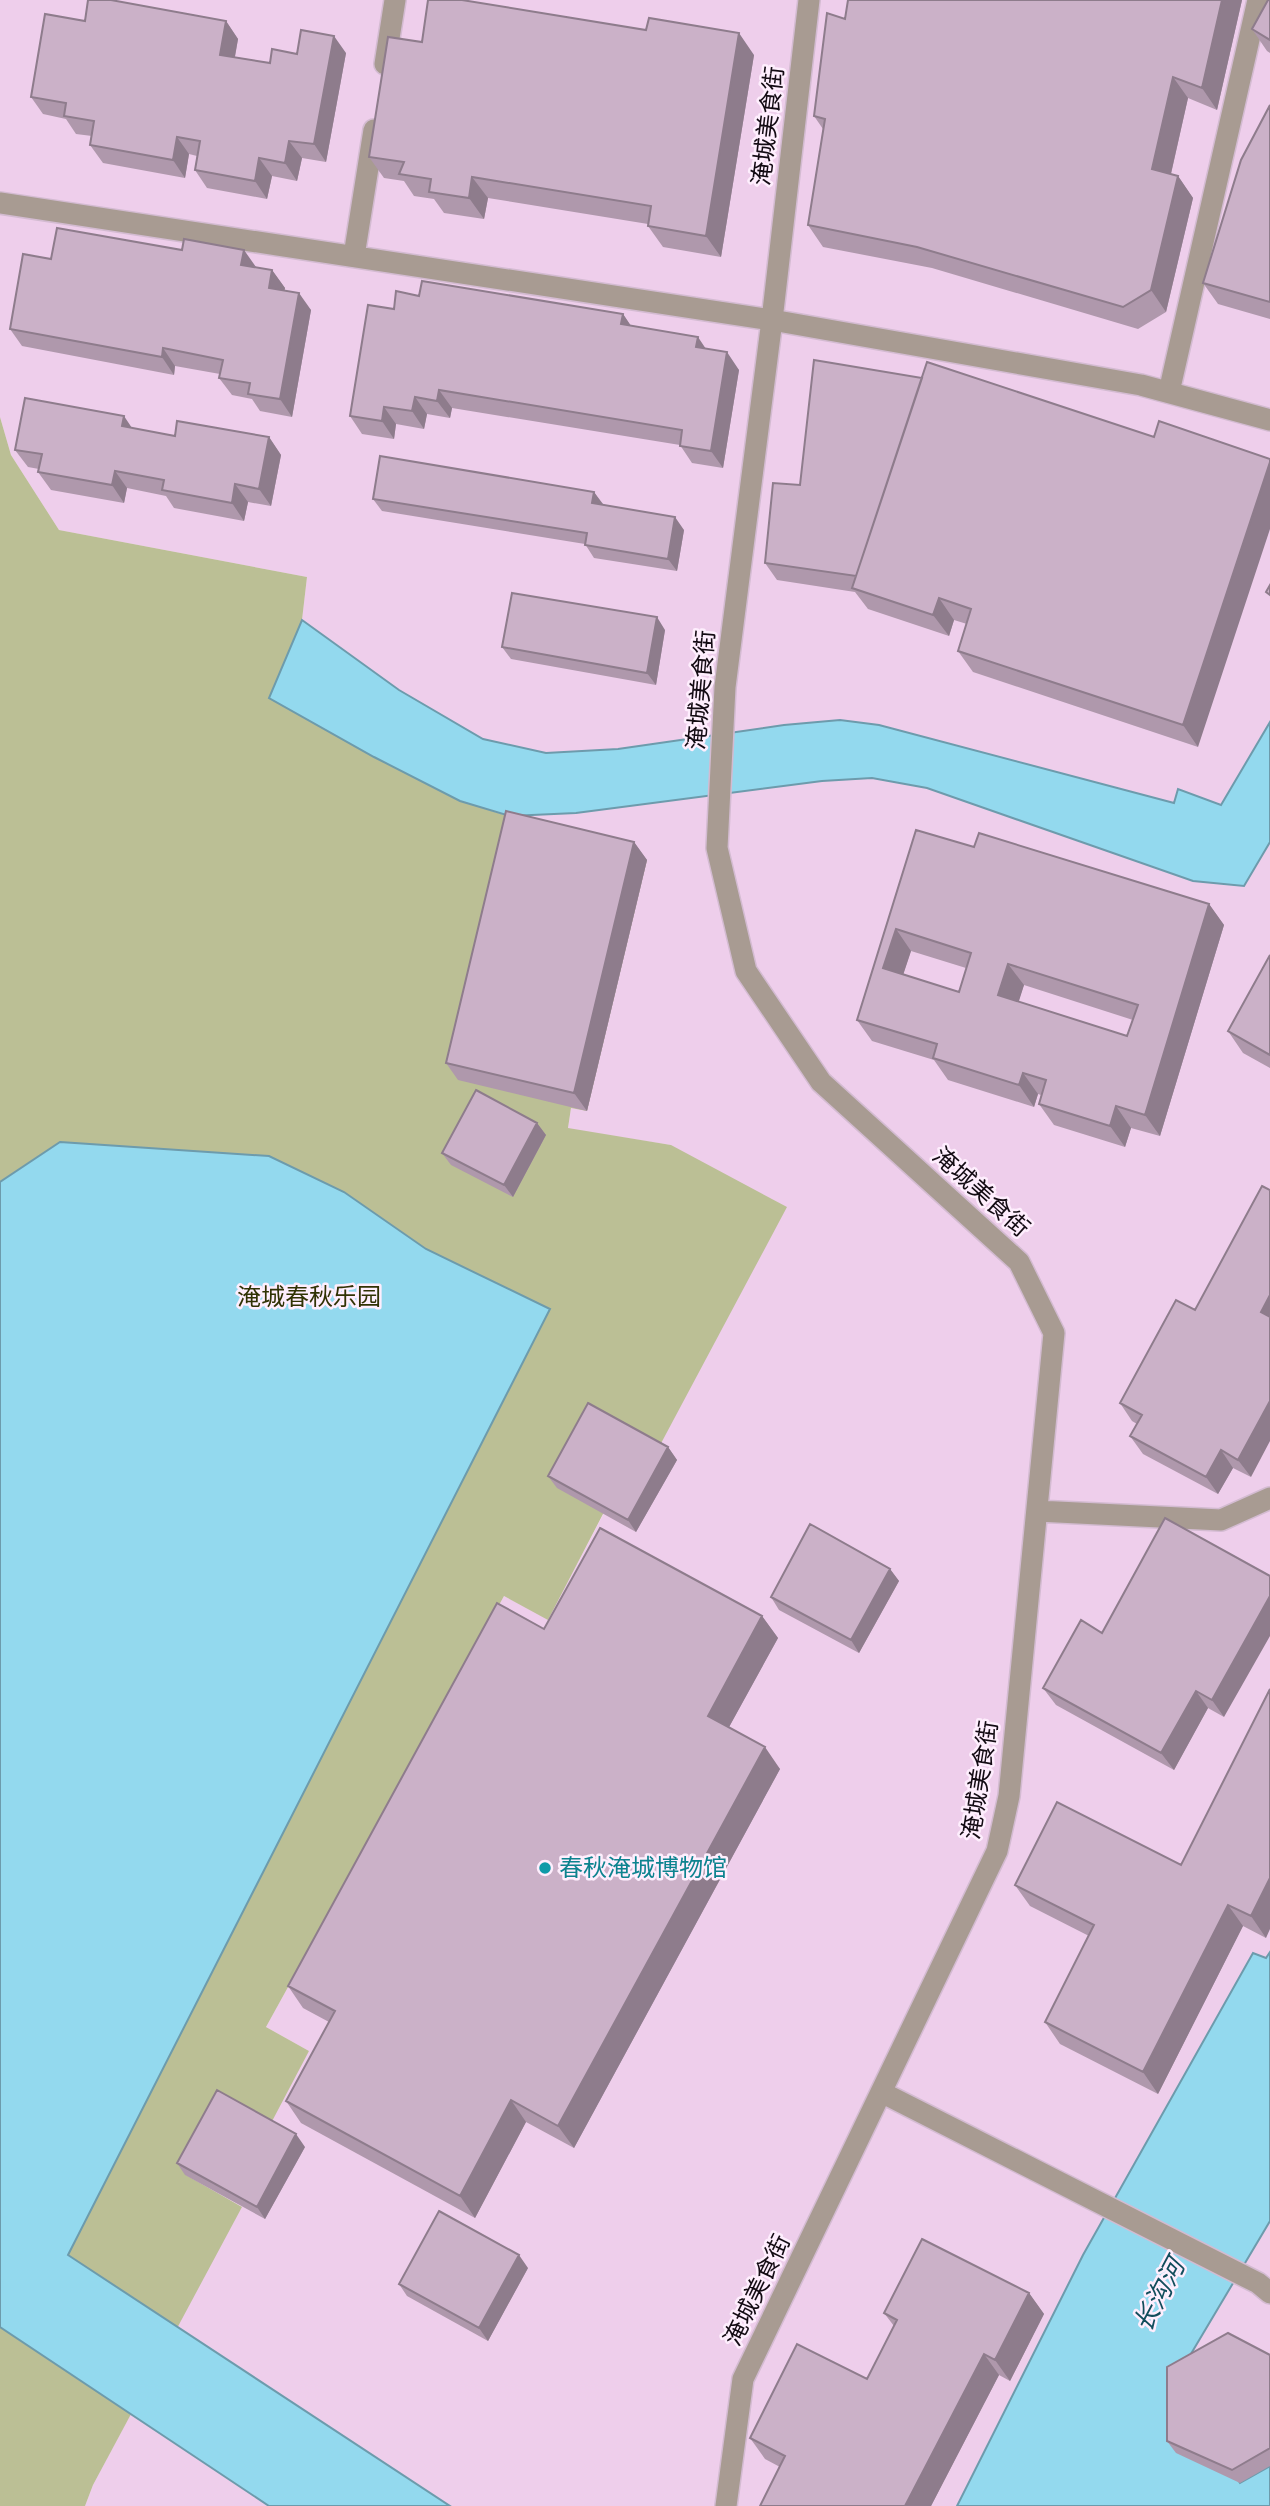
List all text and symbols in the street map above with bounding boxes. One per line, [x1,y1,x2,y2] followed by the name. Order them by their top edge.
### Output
[747,65,789,187] street label: 淹城美食街
[682,629,720,751] street label: 淹城美食街
[927,1141,1035,1243] street label: 淹城美食街
[237,1283,381,1311] park label: 淹城春秋乐园
[957,1719,1003,1841] street label: 淹城美食街
[559,1854,727,1882] place label: 春秋淹城博物馆
[537,1860,553,1876] marker: 春秋淹城博物馆
[718,2230,796,2350] street label: 淹城美食街
[1127,2249,1193,2336] water label: 长沟河

